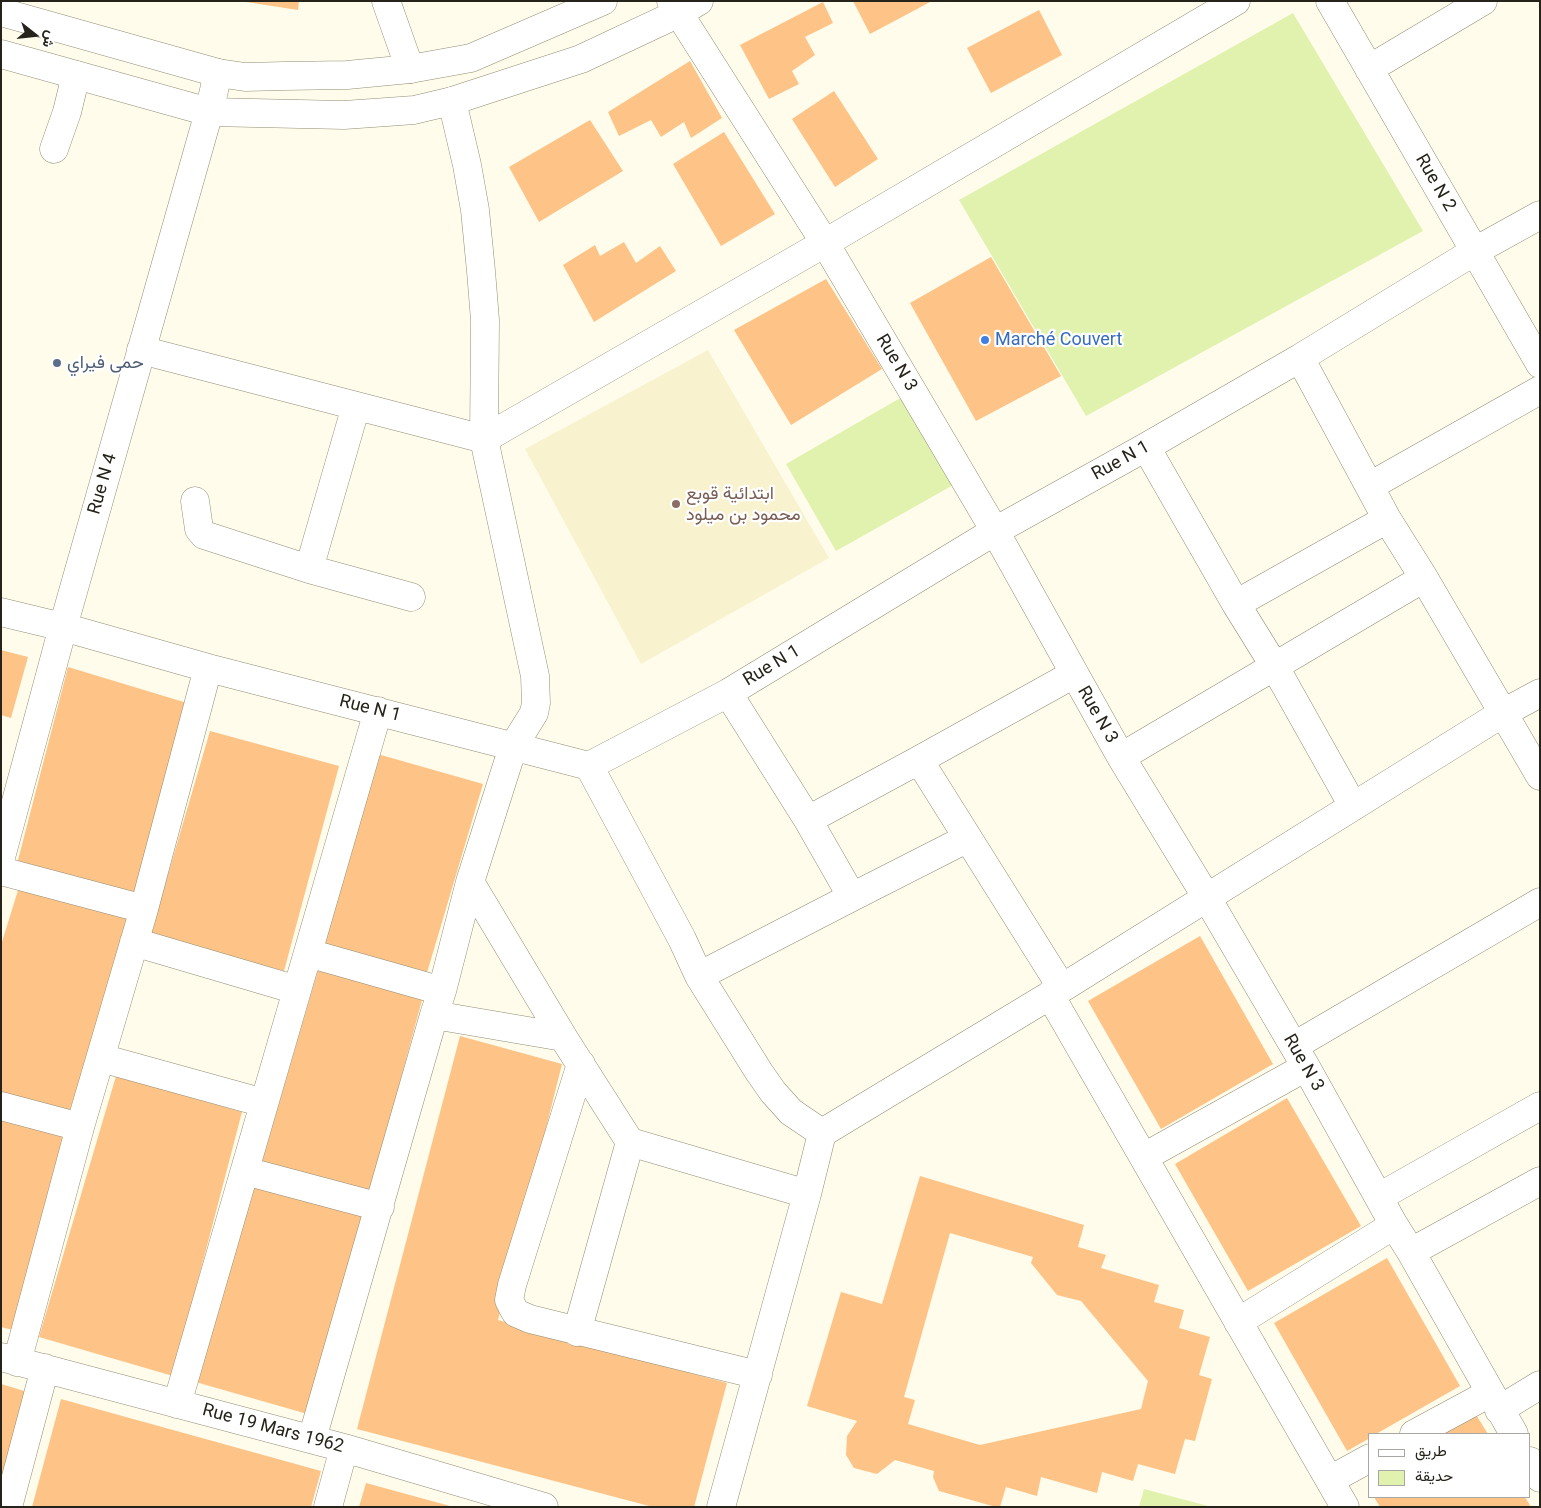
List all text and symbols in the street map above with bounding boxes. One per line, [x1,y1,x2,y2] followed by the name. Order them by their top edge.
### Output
[10,10,60,60] north arrow
[39,29,59,49] text: ش
[1410,151,1460,215] street label: Rue N 2
[995,329,1122,351] place label: Marché Couvert
[871,331,921,395] street label: Rue N 3
[979,334,991,346] marker: Marché Couvert
[67,352,144,374] place label: حمى فيراي
[51,357,63,369] marker: حمى فيراي
[1088,436,1154,486] street label: Rue N 1
[84,451,122,517] street label: Rue N 4
[686,483,800,526] place label: ابتدائية قوبع محمود بن ميلود
[670,498,682,510] marker: ابتدائية قوبع محمود بن ميلود
[740,641,804,691] street label: Rue N 1
[1072,683,1122,747] street label: Rue N 3
[337,691,403,727] street label: Rue N 1
[1278,1031,1328,1095] street label: Rue N 3
[200,1400,346,1458] street label: Rue 19 Mars 1962
[1368,1433,1531,1498] legend
[1415,1442,1447,1460] text: طريق
[1415,1467,1453,1485] text: حديقة

